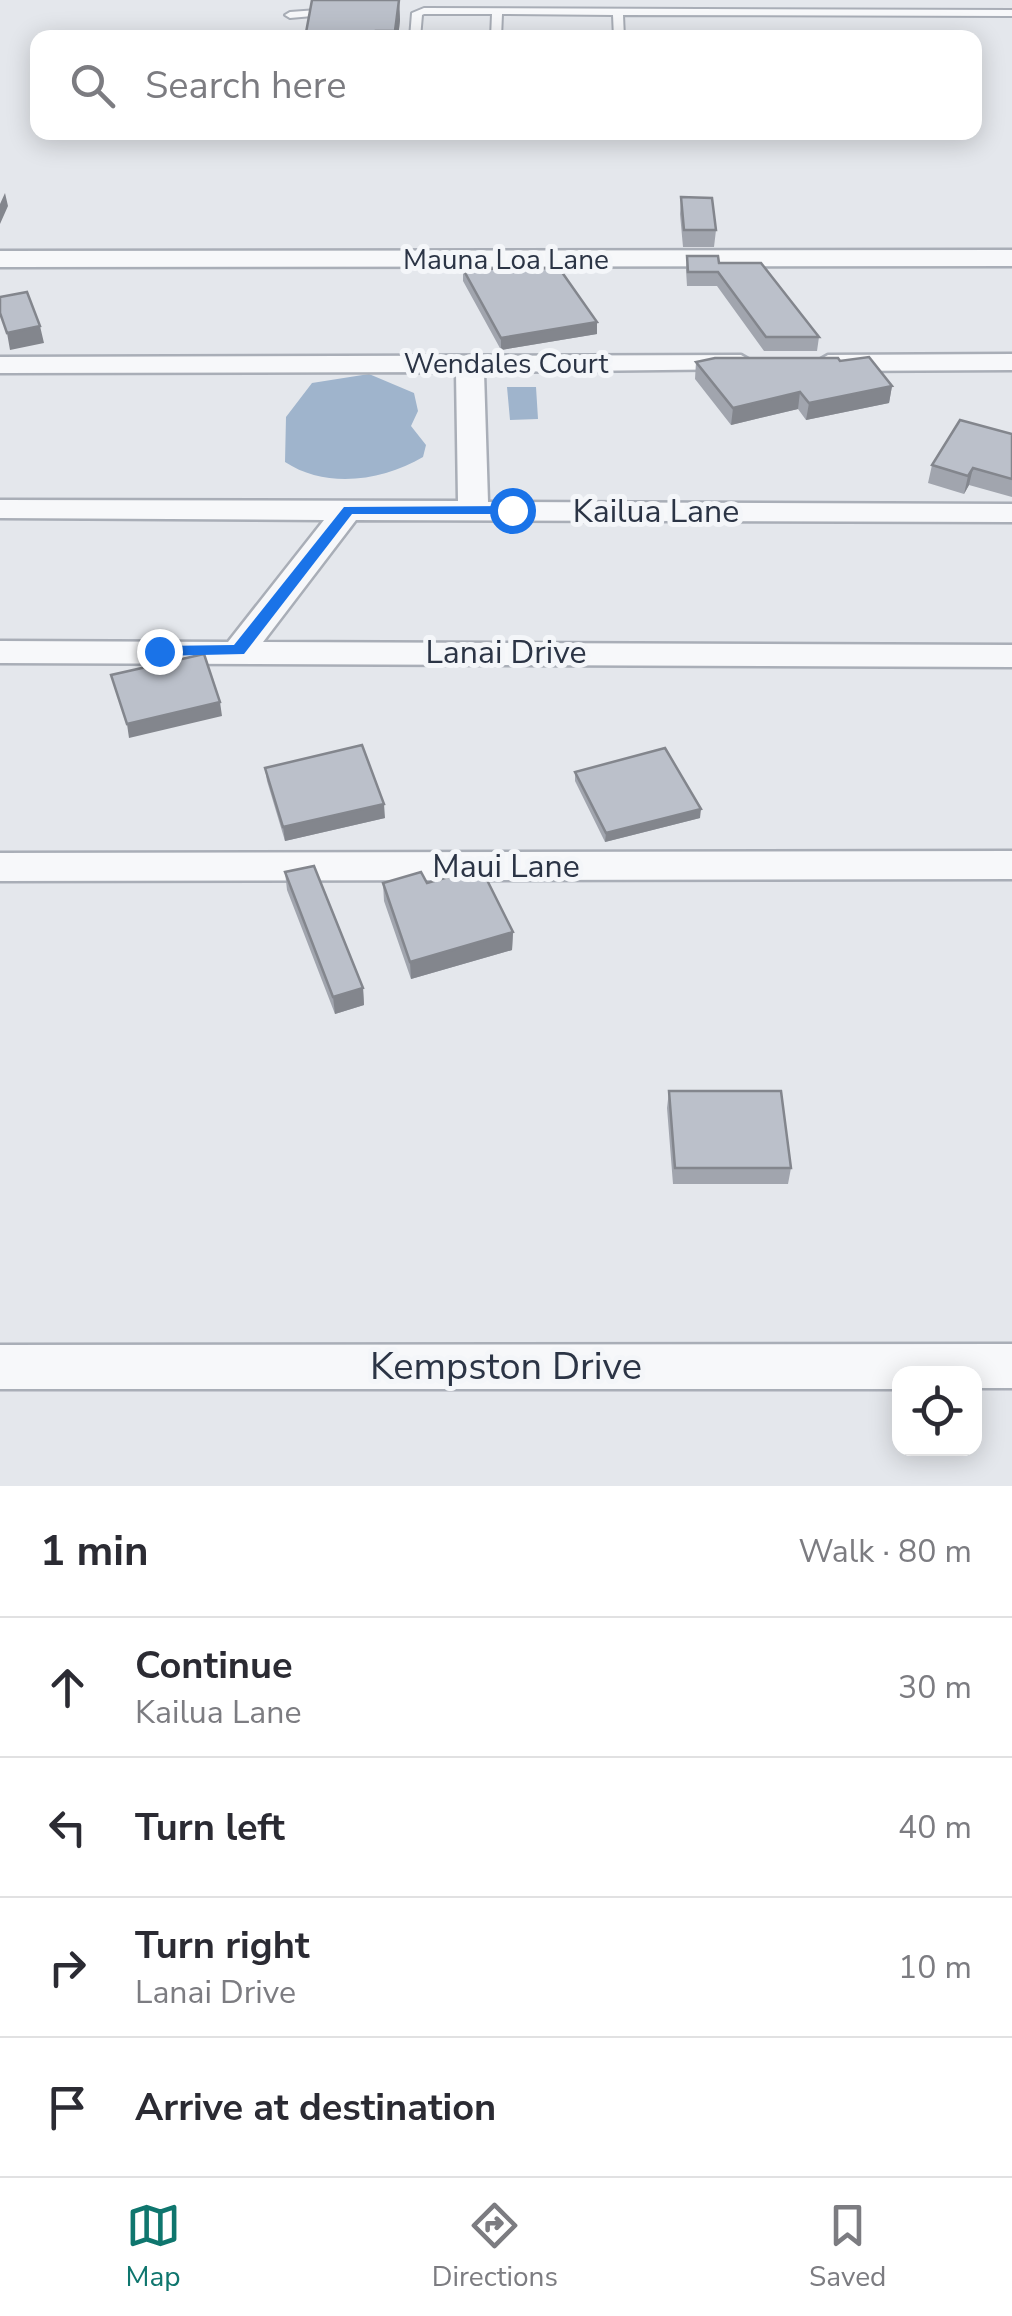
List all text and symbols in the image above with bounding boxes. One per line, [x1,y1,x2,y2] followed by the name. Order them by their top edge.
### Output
[30,30,982,140] search box
[65,58,120,113] icon: search
[145,60,346,111] text: Search here
[403,241,609,279] street label: Mauna Loa Lane
[404,345,608,383] street label: Wendales Court
[490,488,536,534] route start
[573,490,739,533] street label: Kailua Lane
[137,629,183,675] route end
[425,631,587,674] street label: Lanai Drive
[432,845,580,888] street label: Maui Lane
[370,1341,642,1392] street label: Kempston Drive
[892,1366,982,1456] map controls
[892,1366,982,1456] button: locate
[40,1523,149,1580] text: 1 min
[798,1530,972,1573] text: Walk · 80 m
[135,1640,293,1691] text: Continue
[40,1660,95,1715] icon: ahead
[898,1666,972,1709] text: 30 m
[135,1691,302,1734] text: Kailua Lane
[40,1800,95,1855] icon: left
[135,1802,285,1853] text: Turn left
[898,1806,972,1849] text: 40 m
[135,1920,310,1971] text: Turn right
[40,1940,95,1995] icon: right
[898,1946,972,1989] text: 10 m
[135,1971,296,2014] text: Lanai Drive
[40,2080,95,2135] icon: arrive
[135,2082,496,2133] text: Arrive at destination
[126,2198,181,2296] tab: Map
[432,2198,558,2296] tab: Directions
[809,2198,886,2296] tab: Saved

